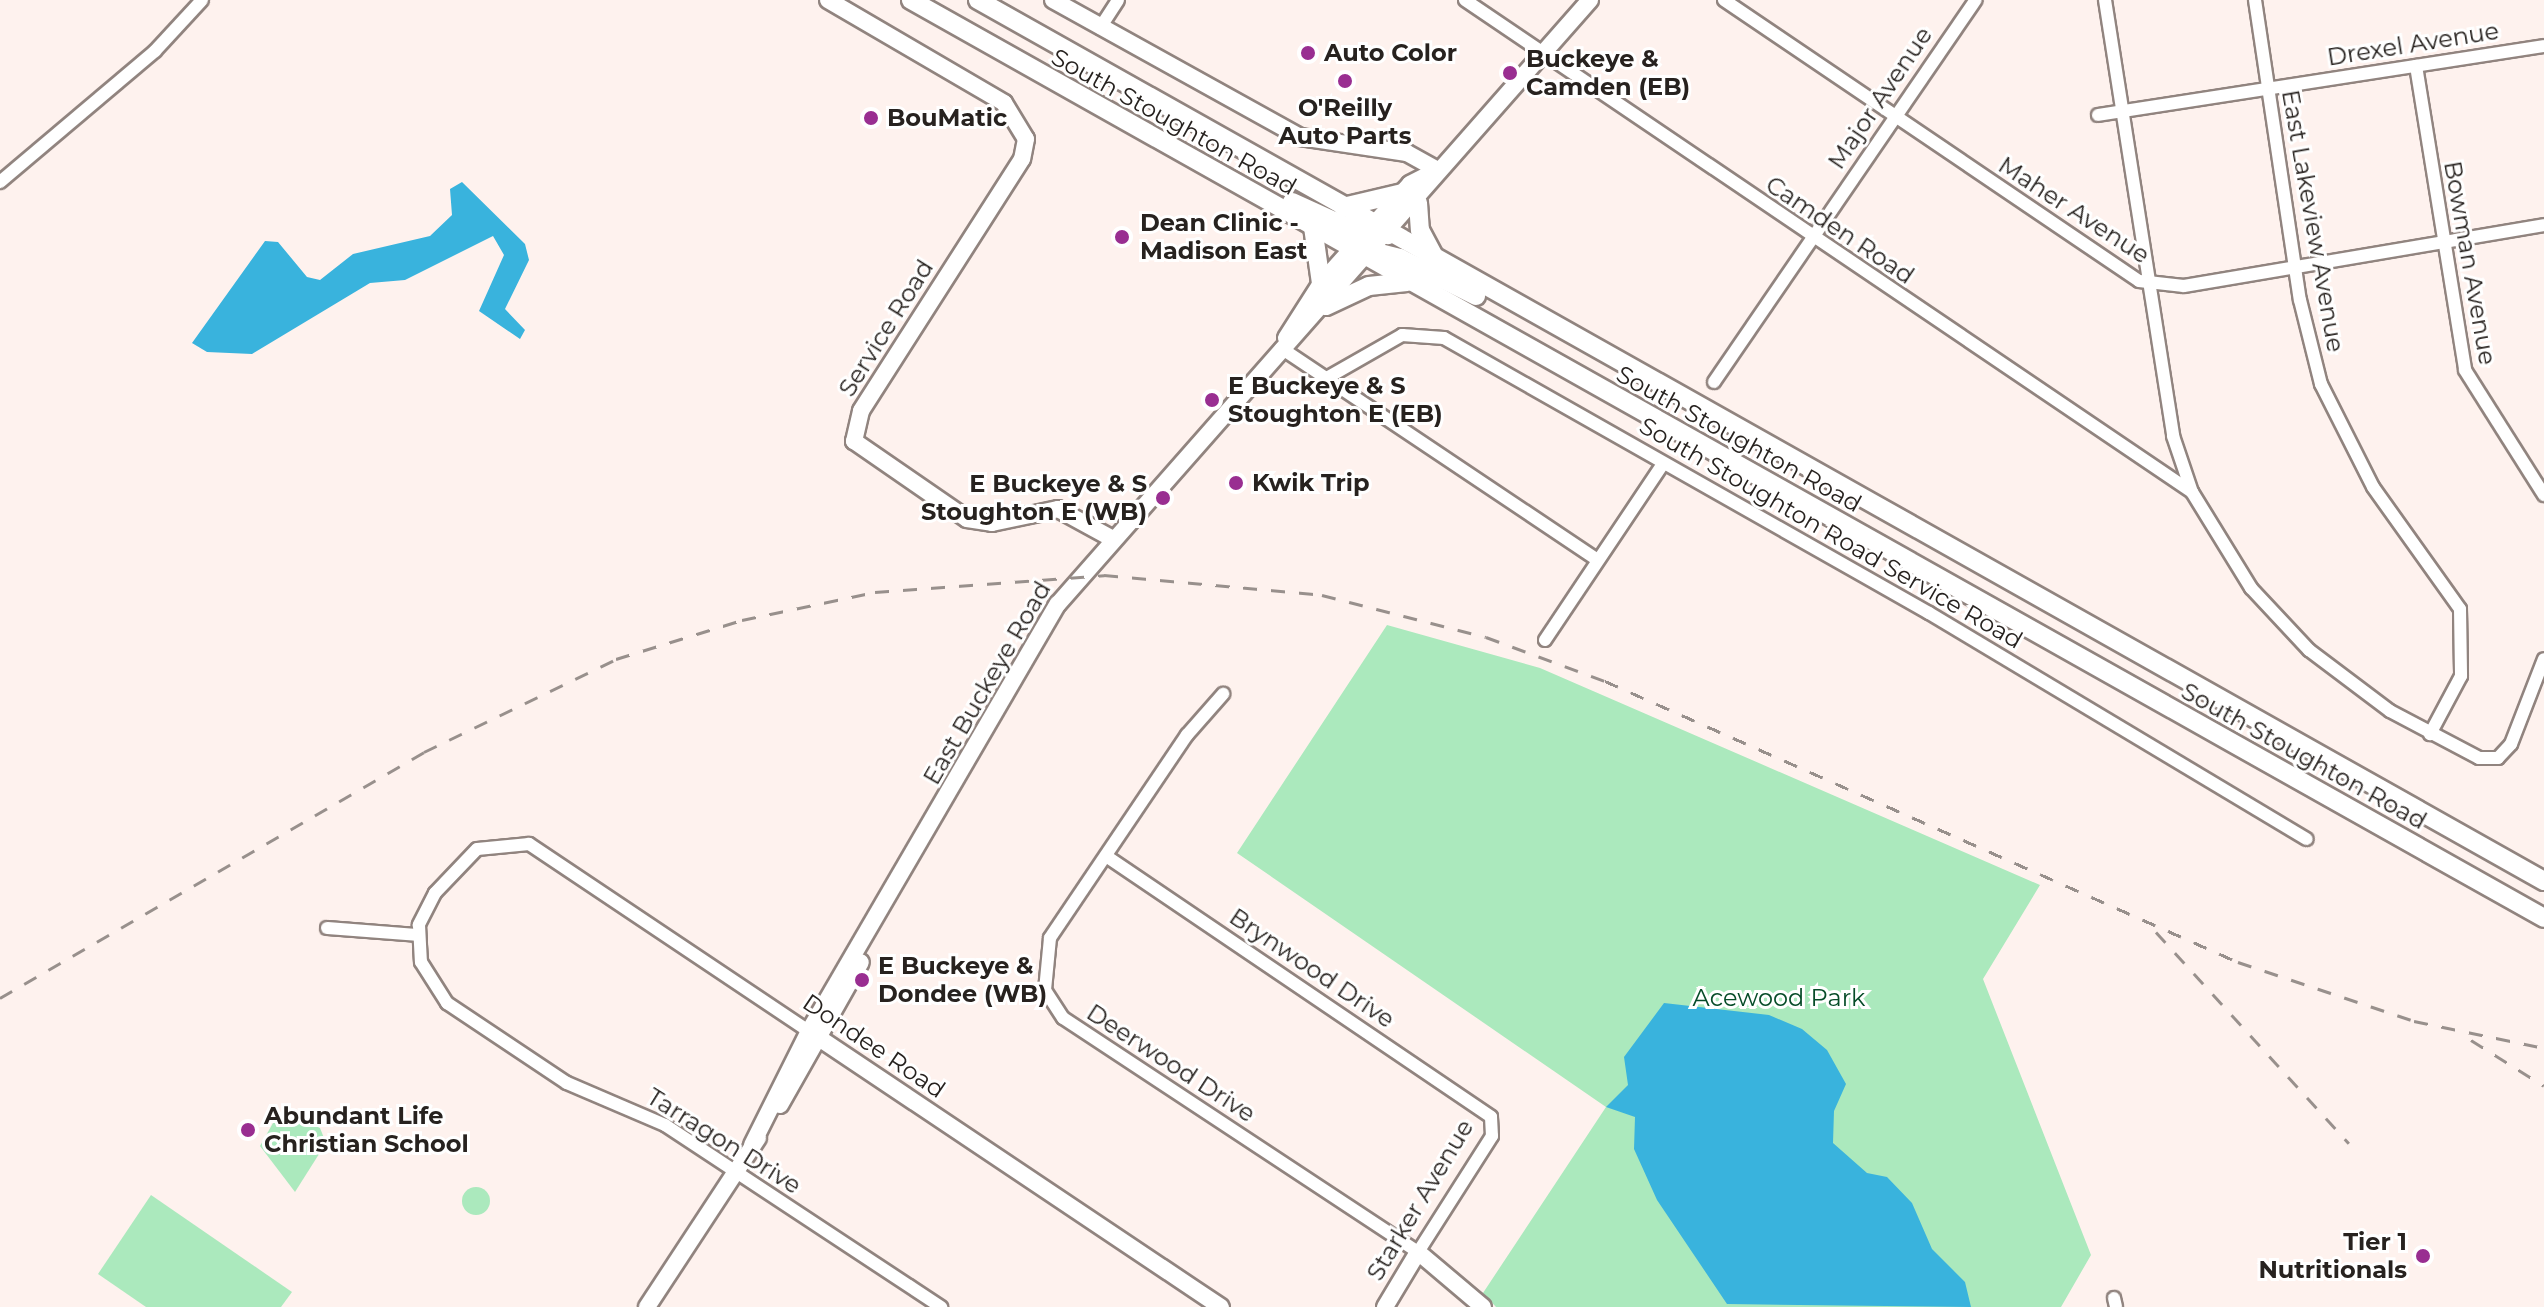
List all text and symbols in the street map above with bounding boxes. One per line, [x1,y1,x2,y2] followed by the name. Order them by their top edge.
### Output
[2325,16,2501,72] street label: Drexel Avenue
[1822,21,1938,175] street label: Major Avenue
[1324,39,1457,67] place label: Auto Color
[1046,43,1302,201] street label: South Stoughton Road
[1299,44,1317,62] marker: Auto Color
[1526,45,1690,101] place label: Buckeye & Camden (EB)
[1501,64,1519,82] marker: Buckeye & Camden (EB)
[1336,72,1354,90] marker: O'Reilly Auto Parts
[2276,88,2350,354] street label: East Lakeview Avenue
[1278,94,1412,150] place label: O'Reilly Auto Parts
[887,104,1007,132] place label: BouMatic
[862,109,880,127] marker: BouMatic
[1993,150,2155,270] street label: Maher Avenue
[2438,159,2502,367] street label: Bowman Avenue
[1760,170,1920,290] street label: Camden Road
[1140,209,1308,265] place label: Dean Clinic - Madison East
[1111,226,1133,248] marker: Dean Clinic - Madison East
[833,254,939,402] street label: Service Road
[1611,360,1867,518] street label: South Stoughton Road
[1228,372,1443,428] place label: E Buckeye & S Stoughton E (EB)
[1203,391,1221,409] marker: E Buckeye & S Stoughton E (EB)
[1634,411,2028,655] street label: South Stoughton Road Service Road
[1252,469,1370,497] place label: Kwik Trip
[921,470,1147,526] place label: E Buckeye & S Stoughton E (WB)
[1227,474,1245,492] marker: Kwik Trip
[1154,489,1172,507] marker: E Buckeye & S Stoughton E (WB)
[917,576,1057,790] street label: East Buckeye Road
[2176,677,2432,835] street label: South Stoughton Road
[1224,902,1400,1034] street label: Brynwood Drive
[878,952,1047,1008] place label: E Buckeye & Dondee (WB)
[853,971,871,989] marker: E Buckeye & Dondee (WB)
[1693,984,1865,1012] park label: Acewood Park
[797,988,951,1104] street label: Dondee Road
[1081,998,1261,1128] street label: Deerwood Drive
[642,1082,806,1200] street label: Tarragon Drive
[264,1102,469,1158] place label: Abundant Life Christian School
[1361,1114,1479,1286] street label: Starker Avenue
[239,1121,257,1139] marker: Abundant Life Christian School
[2258,1228,2407,1284] place label: Tier 1 Nutritionals
[2414,1247,2432,1265] marker: Tier 1 Nutritionals

